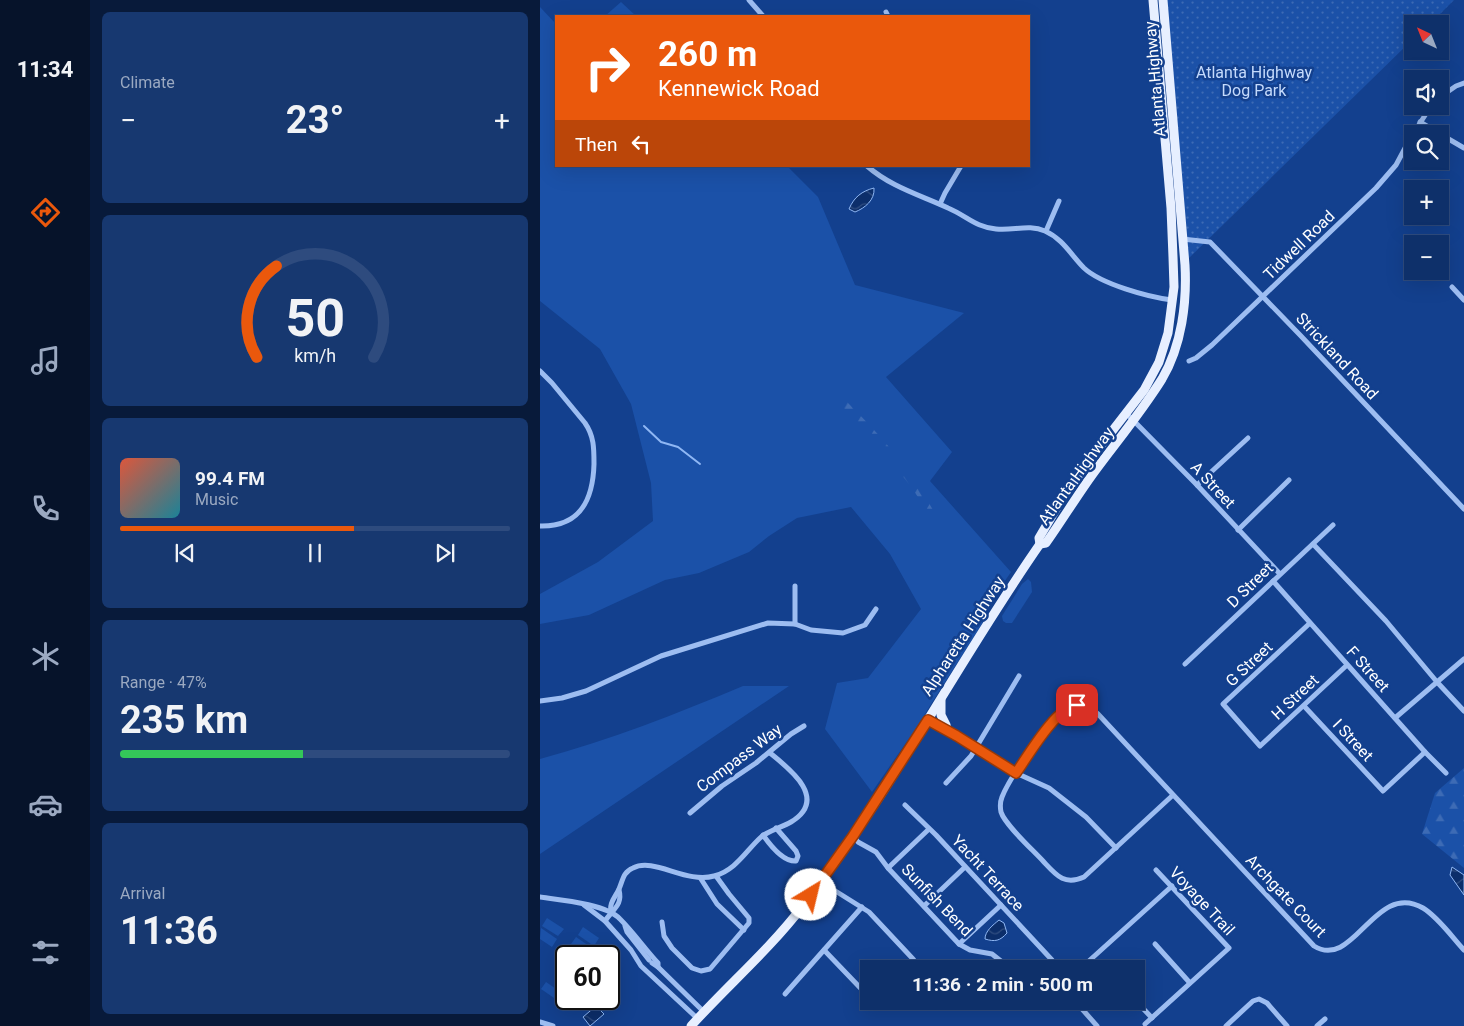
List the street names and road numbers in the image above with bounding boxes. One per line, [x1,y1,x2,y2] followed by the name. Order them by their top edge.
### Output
[1140,20,1170,138] street label: Atlanta Highway
[1260,206,1338,284] street label: Tidwell Road
[1292,309,1382,403] street label: Strickland Road
[1034,423,1118,529] street label: Atlanta Highway
[1187,458,1239,512] street label: A Street
[1223,558,1277,612] street label: D Street
[917,572,1009,699] street label: Alpharetta Highway
[1222,638,1276,690] street label: G Street
[1343,642,1393,696] street label: F Street
[1267,670,1323,724] street label: H Street
[1329,715,1377,765] street label: I Street
[693,720,786,796] street label: Compass Way
[948,831,1028,915] street label: Yacht Terrace
[1242,851,1330,941] street label: Archgate Court
[898,860,976,940] street label: Sunfish Bend
[1165,863,1239,939] street label: Voyage Trail

